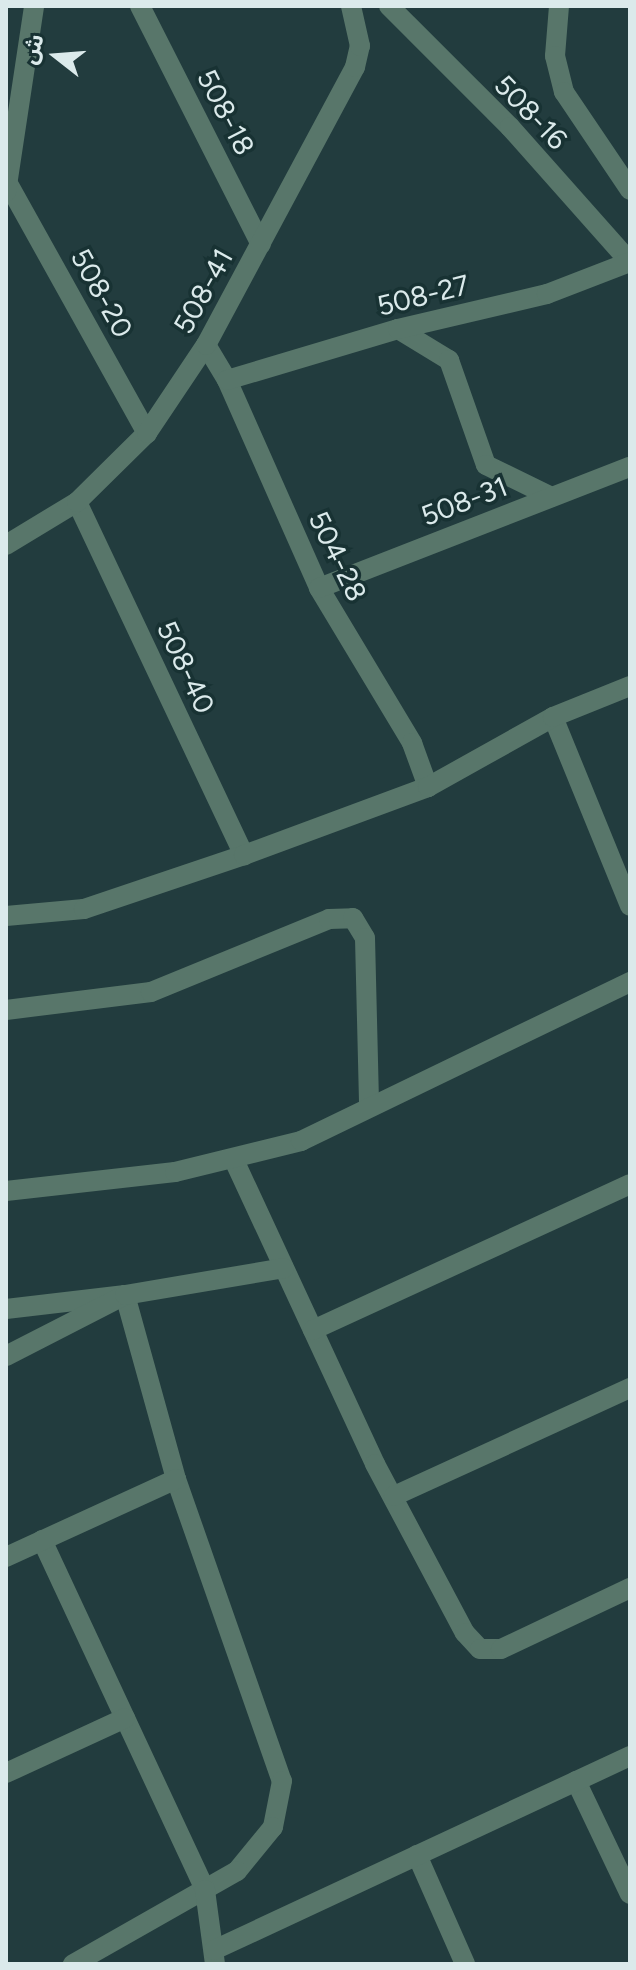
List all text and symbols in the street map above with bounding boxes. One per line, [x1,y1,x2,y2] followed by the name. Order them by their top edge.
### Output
[16,16,96,96] north arrow
[15,30,50,67] text: ش
[190,64,262,160] street label: 508-18
[488,68,574,156] street label: 508-16
[64,243,140,343] street label: 508-20
[166,243,240,339] street label: 508-41
[374,267,472,323] street label: 508-27
[416,469,512,533] street label: 508-31
[302,506,374,606] street label: 504-28
[150,615,222,719] street label: 508-40

